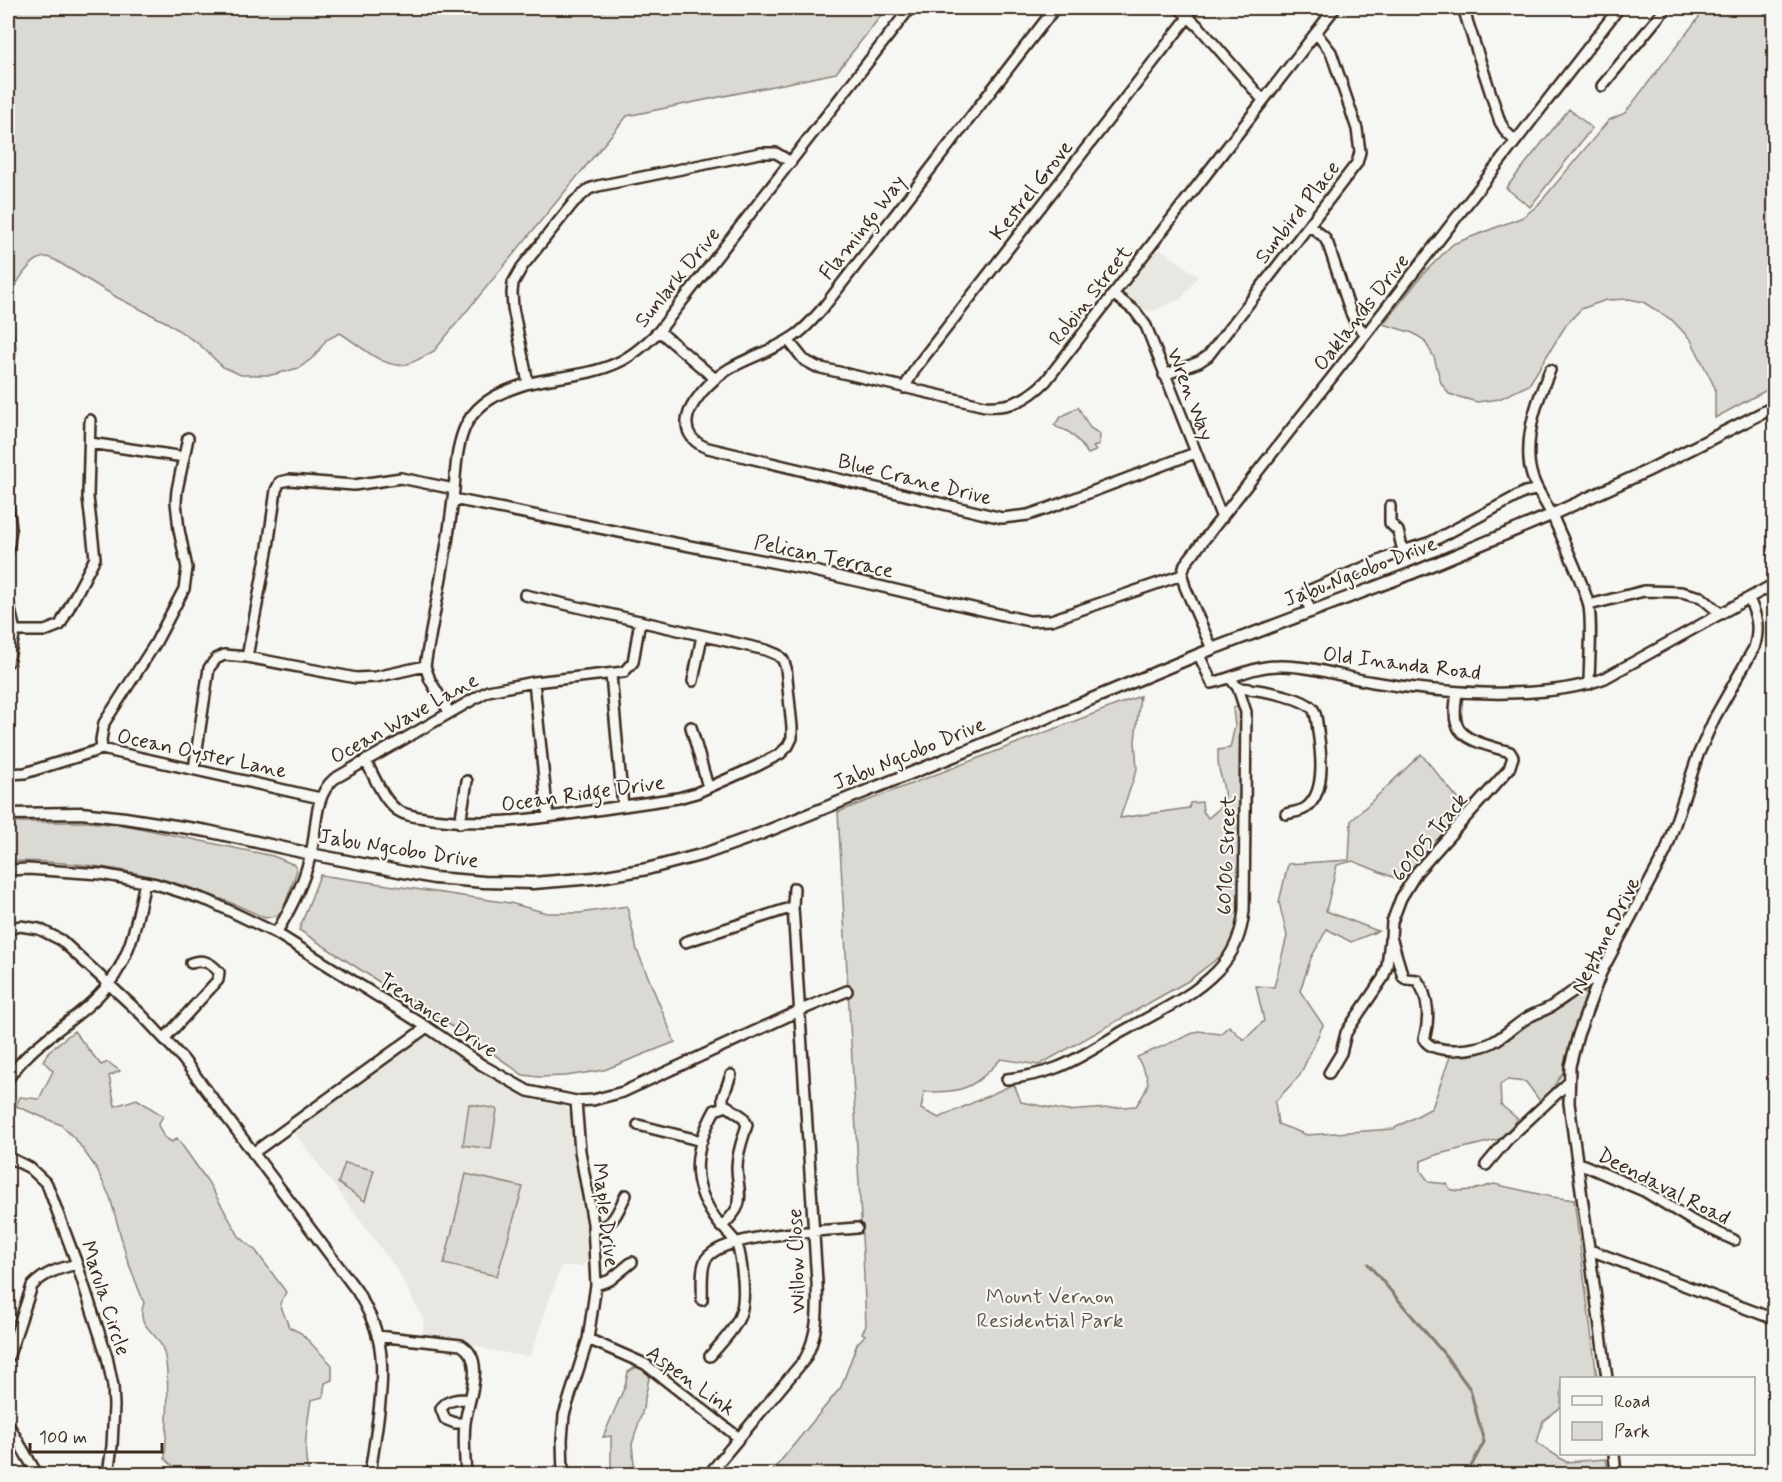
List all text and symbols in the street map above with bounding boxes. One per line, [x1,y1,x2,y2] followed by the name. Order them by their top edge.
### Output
[984,135,1080,246] street label: Kestrel Grove
[1249,155,1347,270] street label: Sunbird Place
[813,169,914,287] street label: Flamingo Way
[628,221,727,334] street label: Sunlark Drive
[1043,239,1139,352] street label: Robin Street
[1307,248,1416,377] street label: Oaklands Drive
[1160,344,1221,445] street label: Wren Way
[835,447,995,513] street label: Blue Crane Drive
[752,529,896,585] street label: Pelican Terrace
[1280,530,1441,614] street label: Jabu Ngcobo Drive
[1321,640,1482,688] street label: Old Inanda Road
[325,666,484,771] street label: Ocean Wave Lane
[829,711,990,797] street label: Jabu Ngcobo Drive
[114,722,289,786] street label: Ocean Oyster Lane
[500,769,667,821] street label: Ocean Ridge Drive
[1385,787,1475,888] street label: 60105 Track
[1211,794,1243,916] street label: 60106 Street
[317,823,481,875] street label: Jabu Ngcobo Drive
[1564,872,1647,999] street label: Neptune Drive
[372,967,502,1065] street label: Trenance Drive
[1593,1141,1735,1232] street label: Deendaval Road
[585,1161,625,1269] street label: Maple Drive
[781,1208,813,1314] street label: Willow Close
[73,1237,137,1359] street label: Marula Circle
[976,1283,1124,1335] park label: Mount Vernon Residential Park
[640,1339,741,1423] street label: Aspen Link
[1560,1377,1755,1455] legend
[1614,1390,1650,1414] text: Road
[30,1416,162,1454] scale bar
[1614,1420,1650,1444] text: Park
[39,1426,87,1450] text: 100 m

